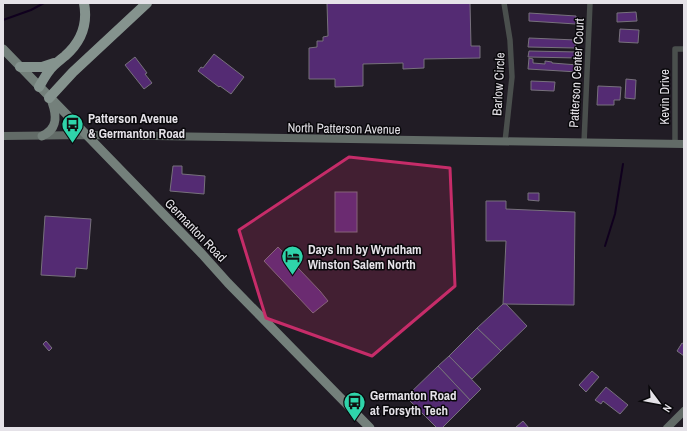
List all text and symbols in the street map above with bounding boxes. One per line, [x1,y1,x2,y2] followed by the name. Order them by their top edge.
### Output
[565,18,588,128] street label: Patterson Center Court
[488,52,509,116] street label: Barlow Circle
[656,69,673,125] street label: Kevin Drive
[88,110,185,142] place label: Patterson Avenue & Germanton Road
[59,112,85,145] bus stop icon: Patterson Avenue & Germanton Road
[287,119,401,138] street label: North Patterson Avenue
[161,195,230,266] street label: Germanton Road
[308,241,422,273] place label: Days Inn by Wyndham Winston Salem North
[279,243,305,276] hotel icon: Days Inn by Wyndham Winston Salem North
[639,383,679,423] north arrow
[370,387,456,419] place label: Germanton Road at Forsyth Tech
[342,389,368,422] bus stop icon: Germanton Road at Forsyth Tech
[660,402,675,415] text: N

